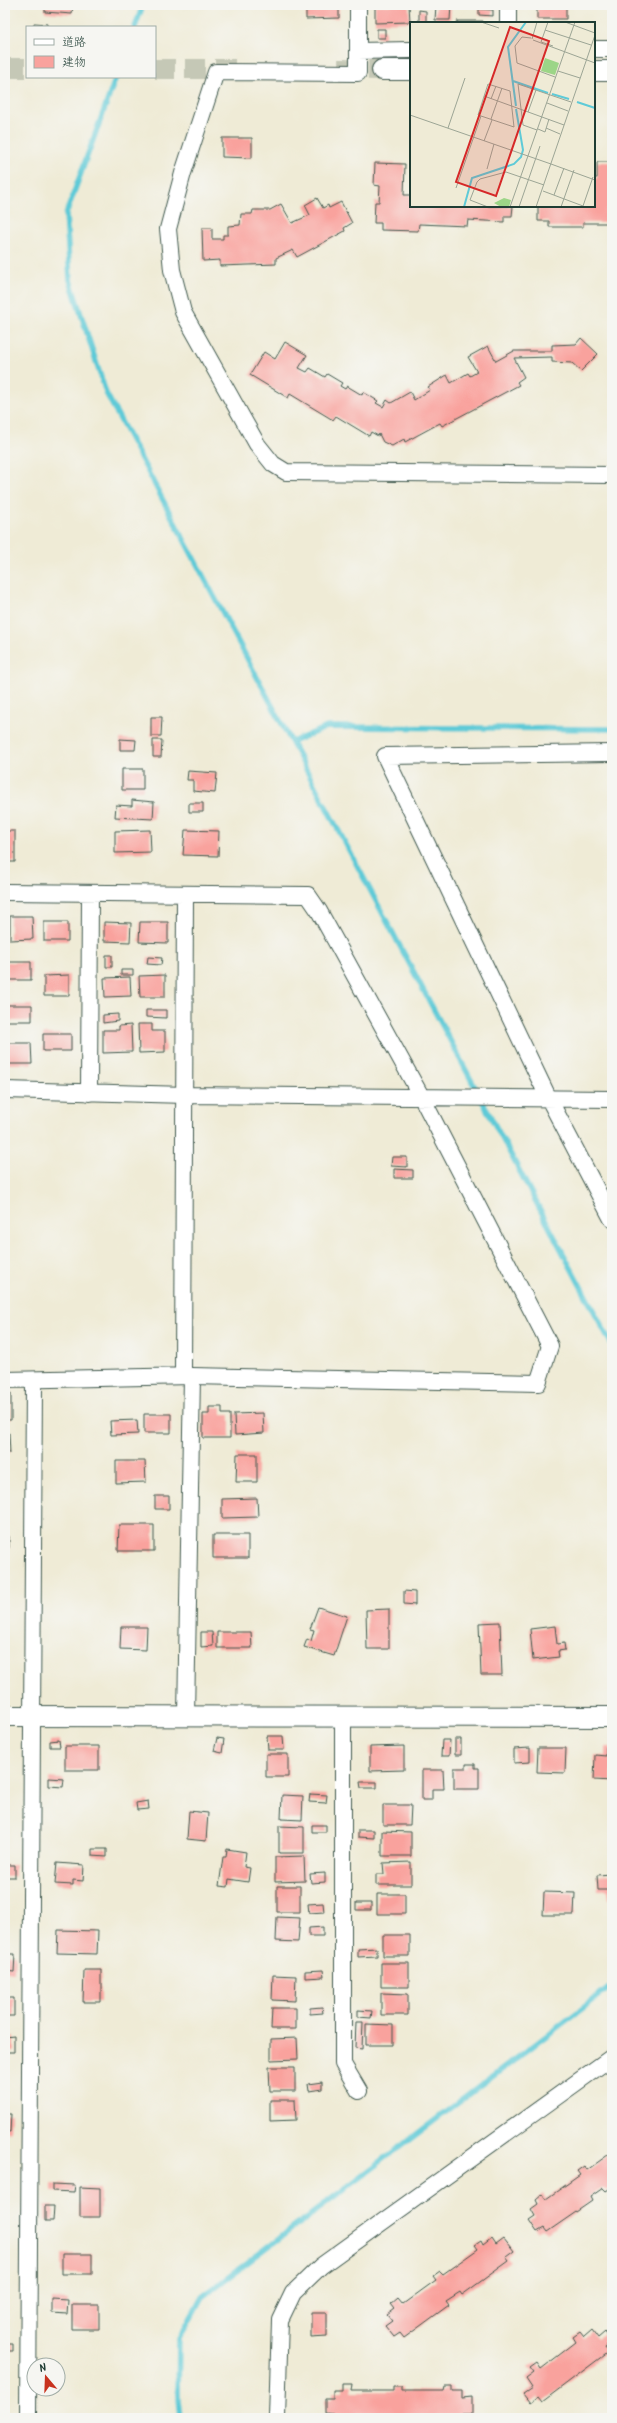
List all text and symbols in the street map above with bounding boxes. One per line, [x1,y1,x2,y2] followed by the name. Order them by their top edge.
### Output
[410,22,595,207] inset map
[26,26,156,78] legend
[62,33,86,52] text: 道路
[62,53,86,72] text: 建物
[26,2357,66,2397] north arrow
[37,2359,49,2378] text: N

